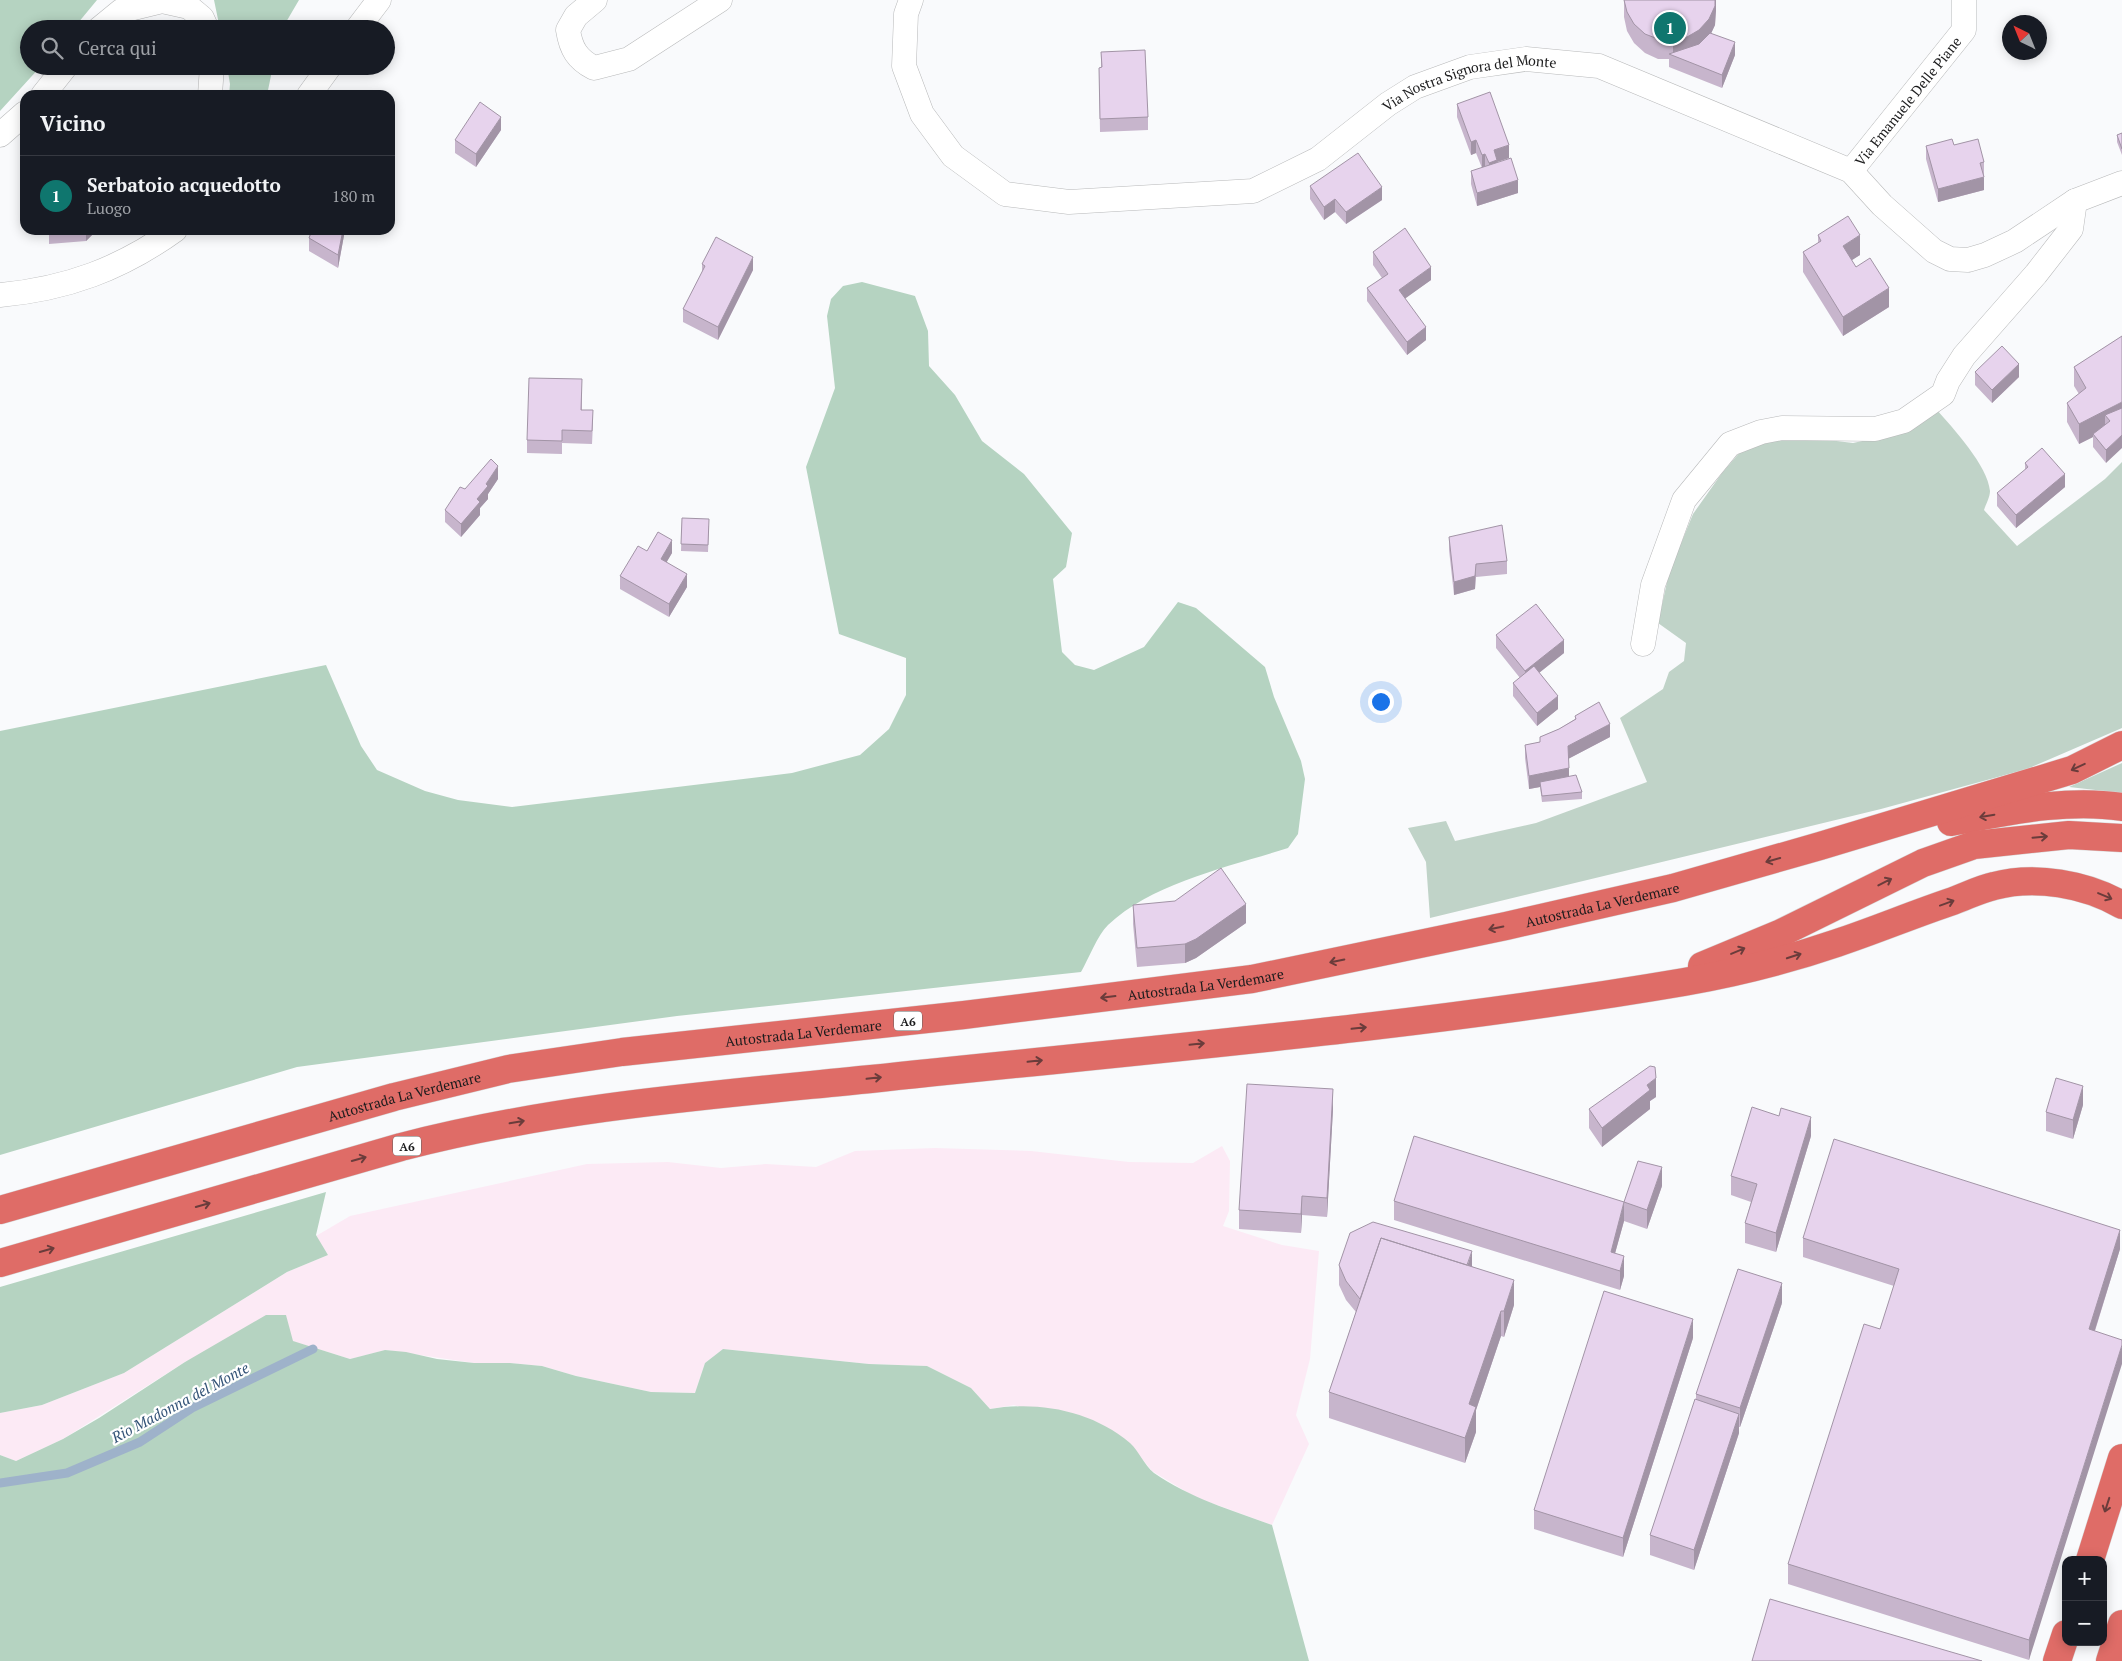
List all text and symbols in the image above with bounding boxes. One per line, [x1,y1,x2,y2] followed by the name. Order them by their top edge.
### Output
[1654,9,1686,47] pin: 1
[2002,15,2047,60] north arrow
[20,20,395,75] search box
[1850,32,1965,169] street label: Via Emanuele Delle Piane
[38,34,66,62] icon: search
[78,35,157,60] text: Cerca qui
[1378,49,1557,115] street label: Via Nostra Signora del Monte
[40,109,106,137] text: Vicino
[87,172,281,197] text: Serbatoio acquedotto
[51,185,61,207] text: 1
[332,185,375,207] text: 180 m
[87,197,131,219] text: Luogo
[1368,689,1394,715] your location
[2071,762,2086,772] one-way arrow
[1979,811,1995,821] one-way arrow
[2032,832,2048,842] one-way arrow
[1765,855,1781,865] one-way arrow
[1523,877,1682,931] street label: Autostrada La Verdemare
[1877,877,1892,886] one-way arrow
[2097,892,2112,902] one-way arrow
[1939,898,1955,907] one-way arrow
[1489,924,1505,933] one-way arrow
[1730,945,1745,955] one-way arrow
[1786,951,1802,961] one-way arrow
[1330,957,1346,966] one-way arrow
[1126,963,1285,1004] street label: Autostrada La Verdemare
[1100,992,1116,1002] one-way arrow
[894,1011,922,1030] road number: A6
[724,1014,883,1050] street label: Autostrada La Verdemare
[1350,1024,1366,1033] one-way arrow
[1189,1039,1205,1049] one-way arrow
[1027,1056,1043,1066] one-way arrow
[325,1067,483,1125] street label: Autostrada La Verdemare
[866,1073,882,1083] one-way arrow
[509,1116,525,1126] one-way arrow
[393,1136,421,1156] road number: A6
[351,1154,367,1164] one-way arrow
[195,1199,211,1209] one-way arrow
[38,1244,54,1254] one-way arrow
[107,1357,252,1447] water label: Rio Madonna del Monte
[2102,1496,2111,1512] one-way arrow
[2062,1556,2107,1646] map controls
[2062,1556,2107,1601] button: +
[2062,1601,2107,1646] button: −

